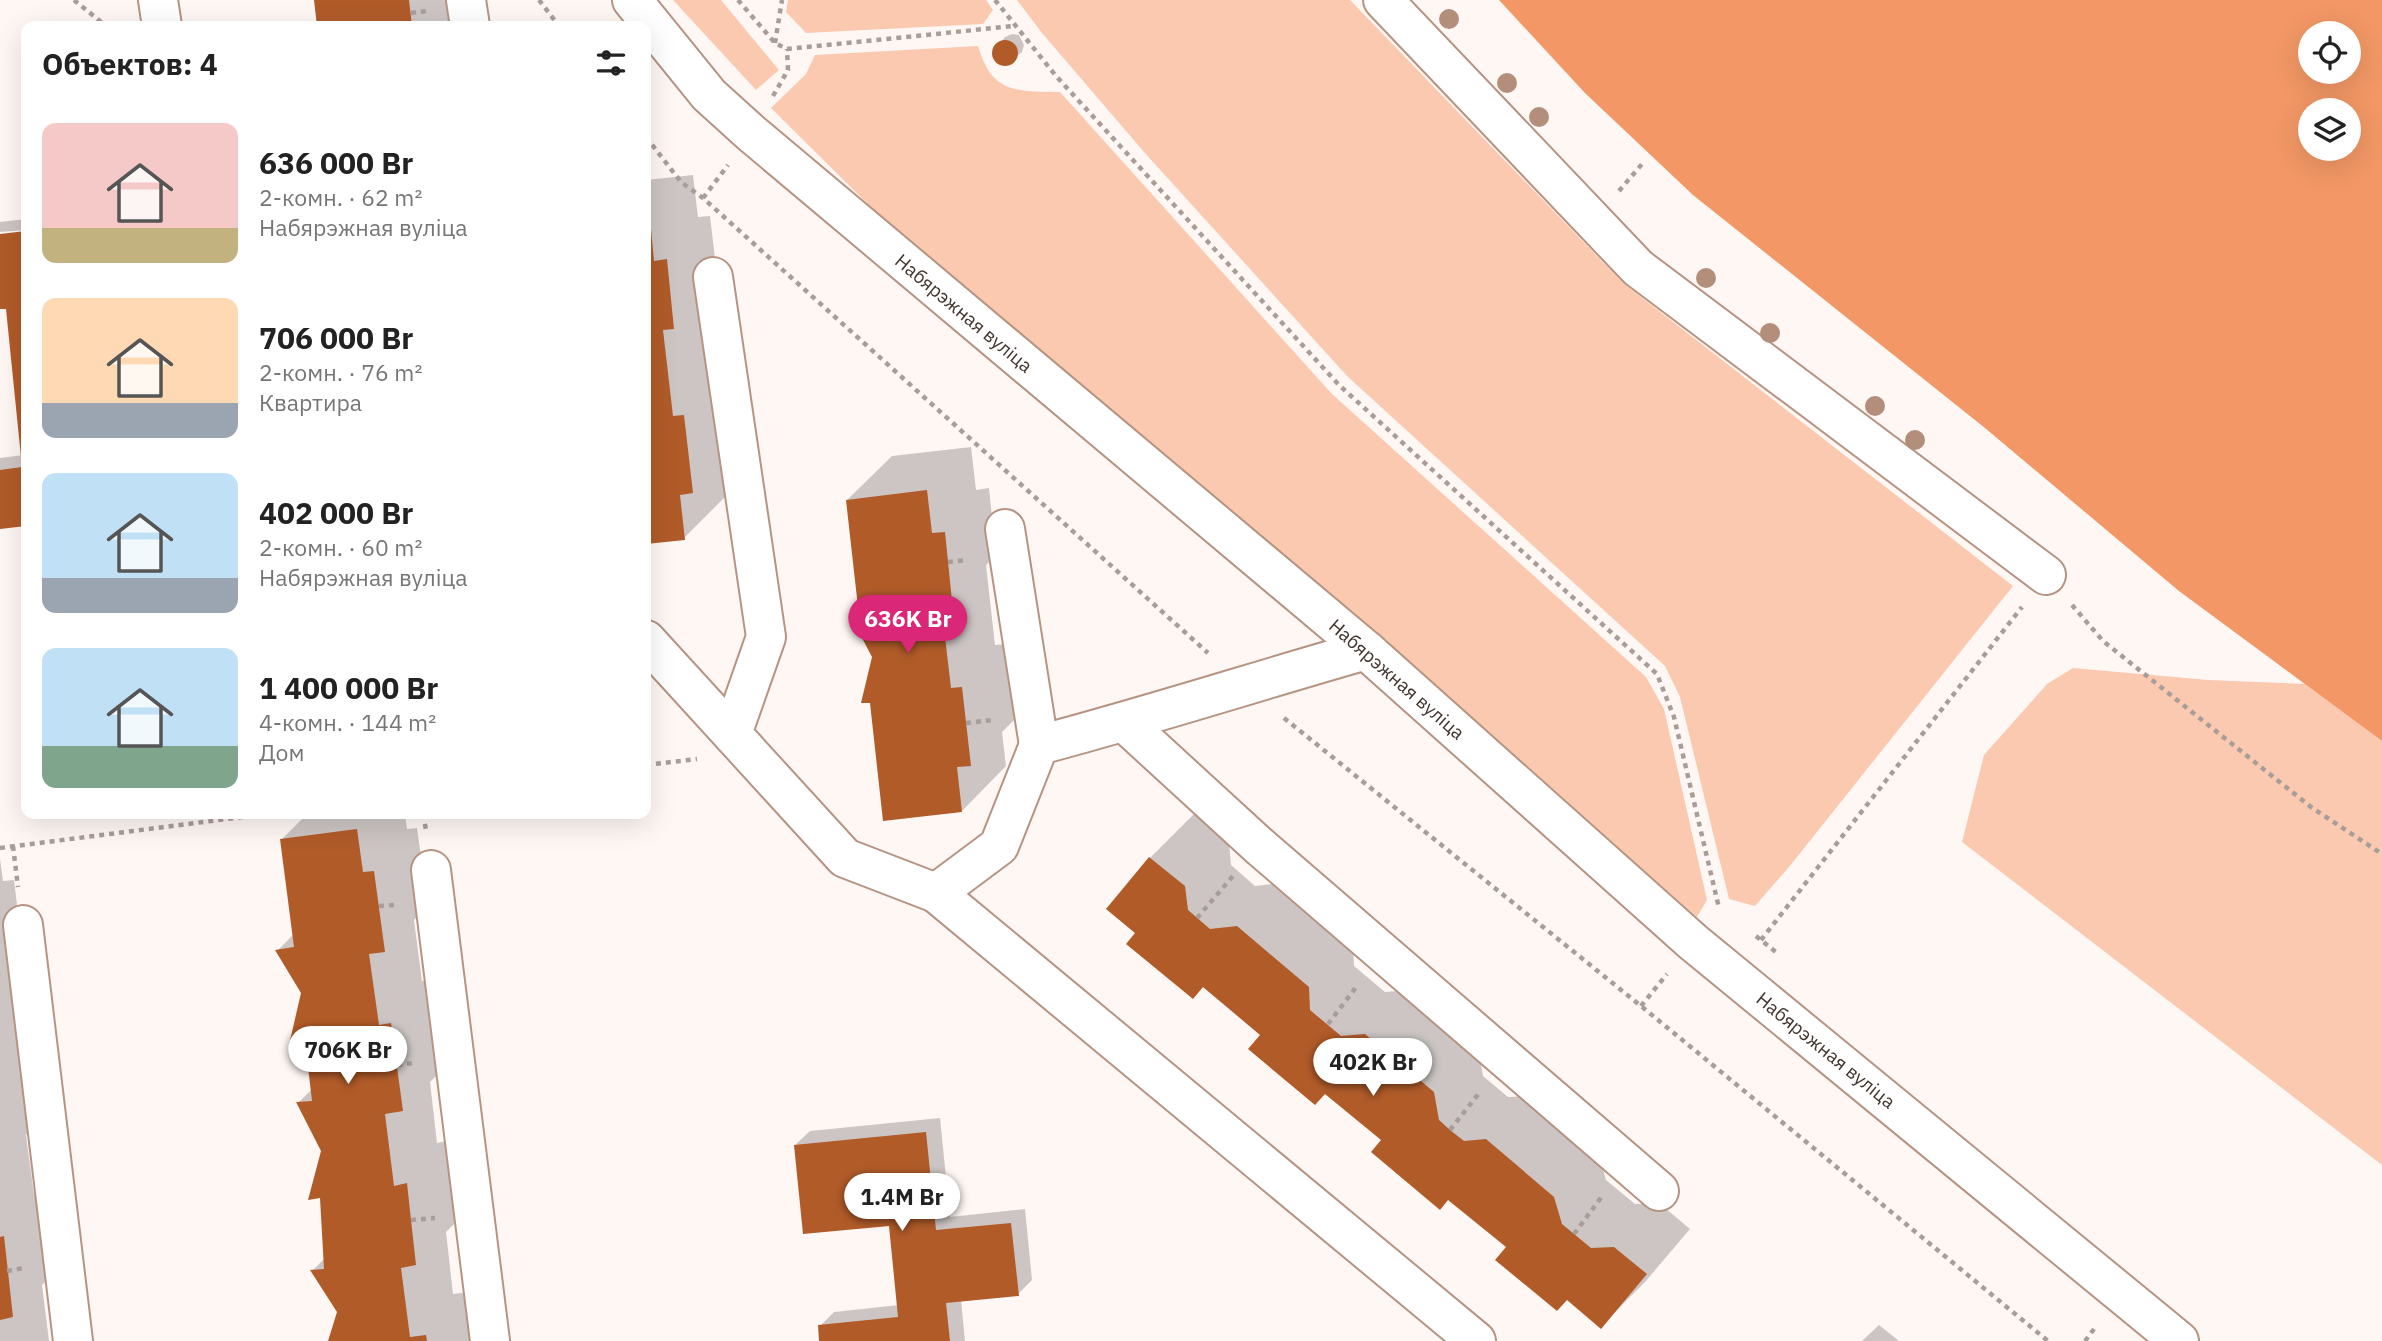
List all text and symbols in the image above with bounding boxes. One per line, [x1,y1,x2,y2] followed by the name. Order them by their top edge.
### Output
[2298,21,2361,161] map controls
[2298,21,2361,84] button: locate
[42,44,218,83] text: Объектов: 4
[592,44,630,82] icon: filters
[2298,98,2361,161] button: layers
[259,143,413,182] text: 636 000 Br
[98,151,182,235] icon: home
[259,182,422,212] text: 2-комн. · 62 m²
[259,212,468,242] text: Набярэжная вуліца
[890,248,1038,378] street label: Набярэжная вуліца
[259,318,413,357] text: 706 000 Br
[98,326,182,410] icon: home
[259,357,422,387] text: 2-комн. · 76 m²
[259,387,362,417] text: Квартира
[259,493,413,532] text: 402 000 Br
[98,501,182,585] icon: home
[259,532,422,562] text: 2-комн. · 60 m²
[259,562,468,592] text: Набярэжная вуліца
[843,596,973,655] pin: 636K Br
[864,603,952,633] text: 636K Br
[1324,613,1470,745] street label: Набярэжная вуліца
[259,668,438,707] text: 1 400 000 Br
[98,676,182,760] icon: home
[259,707,436,737] text: 4-комн. · 144 m²
[259,737,304,767] text: Дом
[1752,986,1900,1114] street label: Набярэжная вуліца
[283,1026,413,1086] pin: 706K Br
[304,1034,392,1064] text: 706K Br
[1308,1038,1438,1098] pin: 402K Br
[1329,1046,1417,1076] text: 402K Br
[837,1174,967,1233] pin: 1.4M Br
[860,1181,944,1211] text: 1.4M Br

